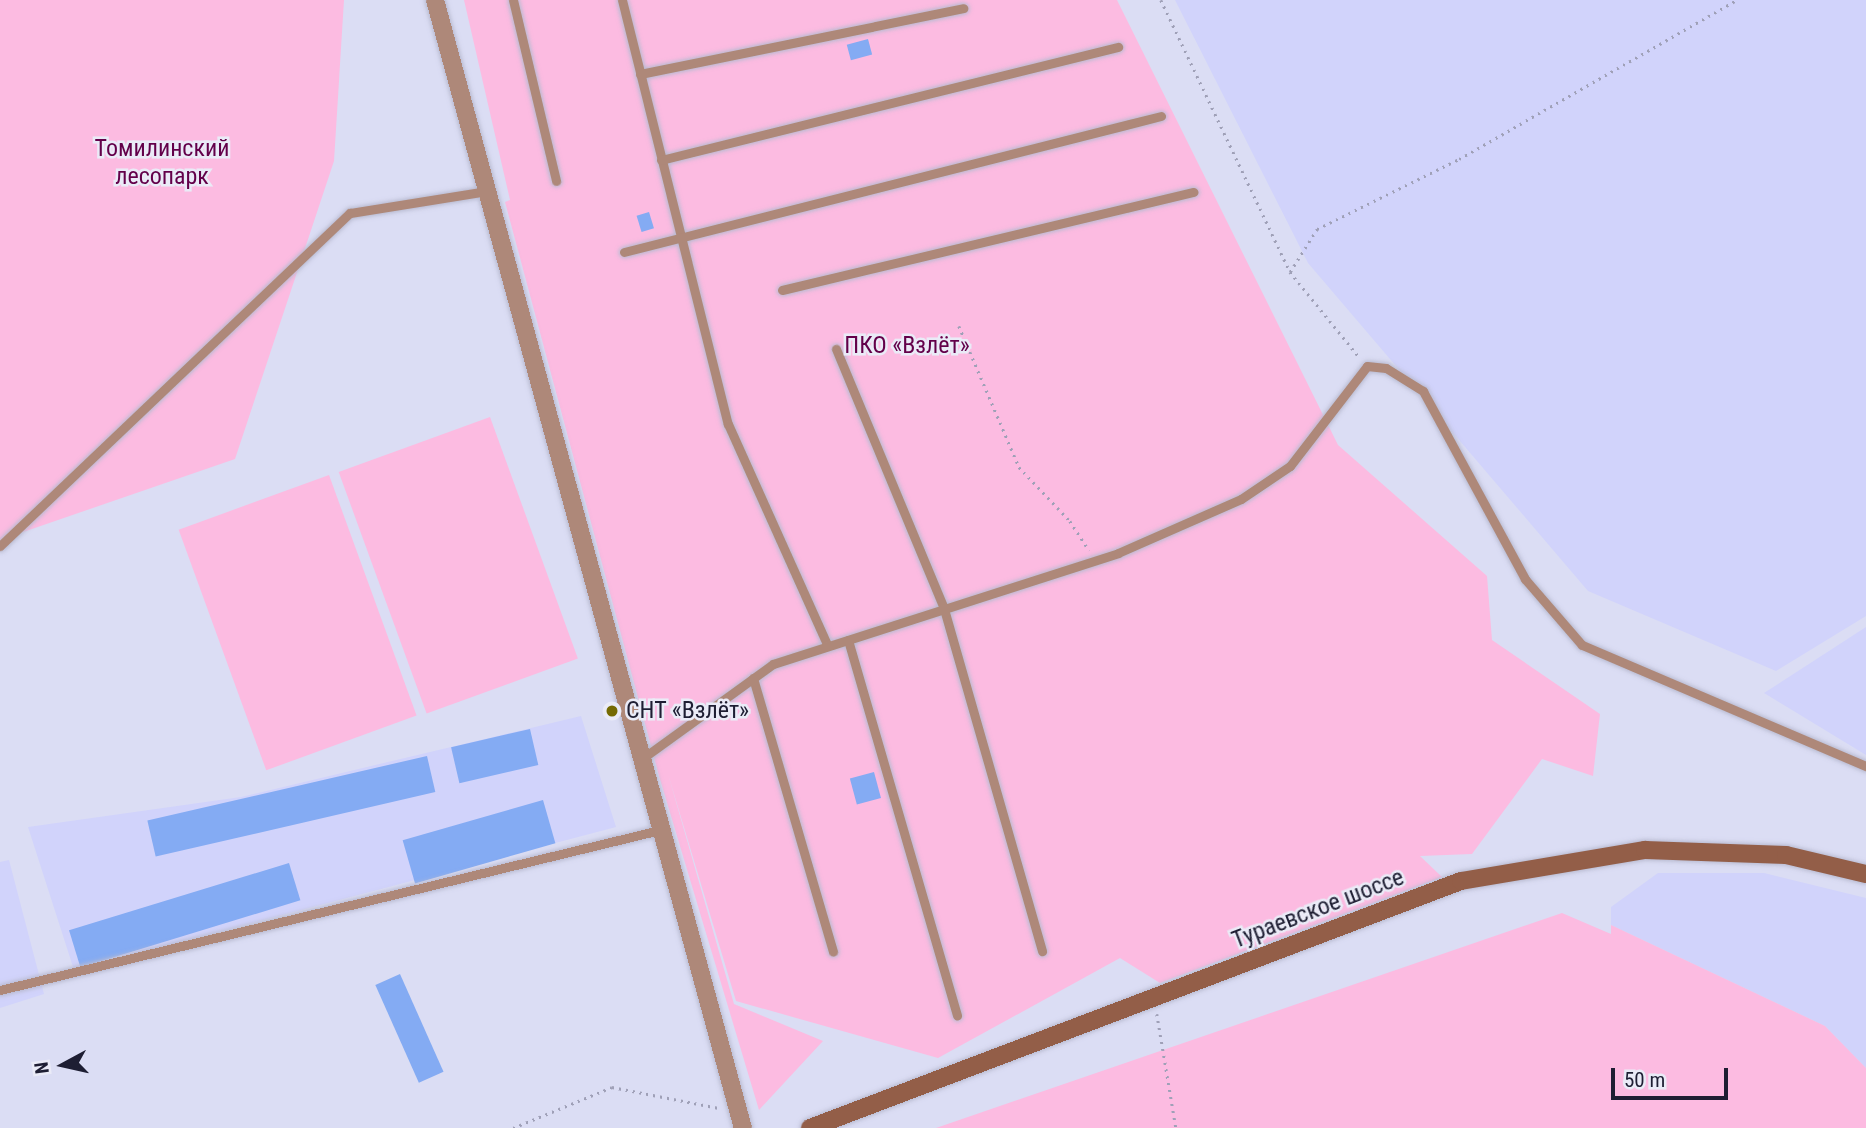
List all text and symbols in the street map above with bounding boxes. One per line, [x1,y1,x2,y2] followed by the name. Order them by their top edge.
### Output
[95,135,229,191] park label: Томилинский лесопарк
[844,332,970,360] park label: ПКО «Взлёт»
[626,697,750,725] place label: СНТ «Взлёт»
[604,703,620,719] marker: СНТ «Взлёт»
[1228,863,1408,955] street label: Тураевское шоссе
[28,1030,98,1100] north arrow
[1614,1054,1731,1098] scale bar
[30,1061,54,1075] text: N
[1624,1068,1665,1092] text: 50 m

